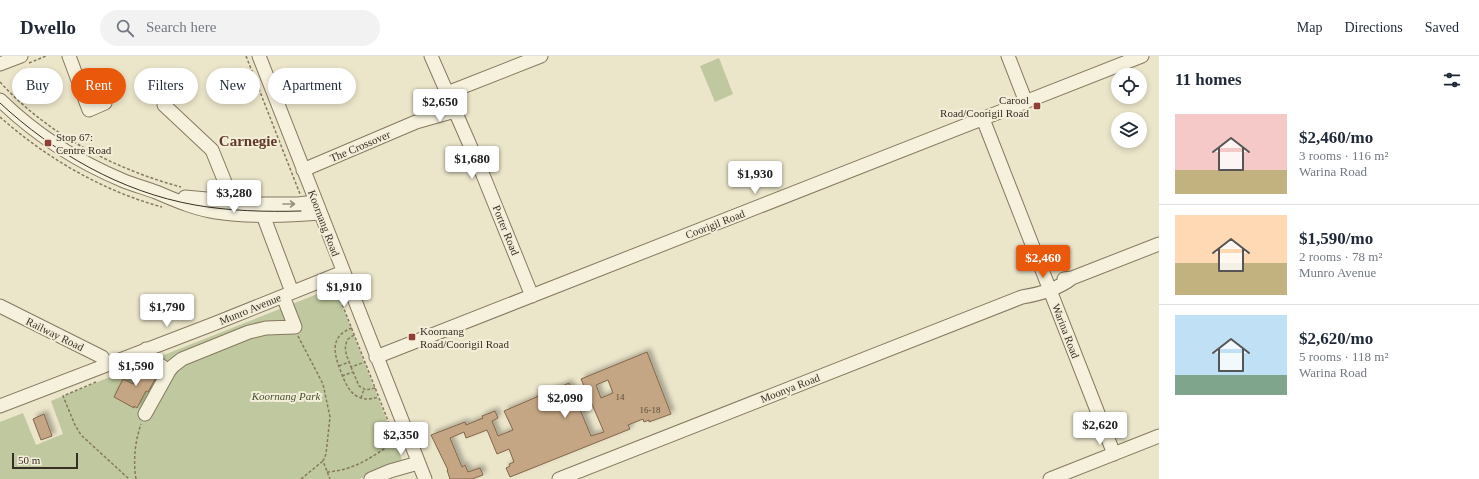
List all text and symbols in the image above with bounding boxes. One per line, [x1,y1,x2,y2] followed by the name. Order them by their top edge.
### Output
[100,10,380,46] search box
[20,17,76,38] text: Dwello
[114,17,136,39] icon: search
[146,19,216,35] text: Search here
[1297,20,1322,35] text: Map
[1344,20,1403,35] text: Directions
[1425,20,1459,35] text: Saved
[12,68,63,104] chip: Buy
[71,68,126,104] chip: Rent
[134,68,198,104] chip: Filters
[206,68,260,104] chip: New
[268,68,356,104] chip: Apartment
[1111,68,1147,148] map controls
[1111,68,1147,104] button: locate
[1441,69,1463,91] icon: filters
[1175,70,1242,89] text: 11 homes
[407,89,473,123] pin: $2,650
[422,94,458,109] text: $2,650
[940,94,1029,119] place label: Carool Road/Coorigil Road
[1032,101,1042,111] marker: Carool Road/Coorigil Road
[1111,112,1147,148] button: layers
[328,128,392,164] street label: The Crossover
[1299,128,1373,147] text: $2,460/mo
[1207,130,1255,178] icon: home
[56,131,112,156] place label: Stop 67: Centre Road
[219,133,277,149] district label: Carnegie
[43,138,53,148] marker: Stop 67: Centre Road
[439,146,505,180] pin: $1,680
[1299,148,1388,163] text: 3 rooms · 116 m²
[454,151,490,166] text: $1,680
[722,161,788,195] pin: $1,930
[1299,164,1367,179] text: Warina Road
[737,166,773,181] text: $1,930
[201,180,267,214] pin: $3,280
[216,185,252,200] text: $3,280
[306,188,342,258] street label: Koornang Road
[282,200,295,208] one-way arrow
[491,203,522,257] street label: Porter Road
[684,207,747,241] street label: Coorigil Road
[1299,229,1373,248] text: $1,590/mo
[1207,231,1255,279] icon: home
[1010,245,1076,279] pin: $2,460
[1299,249,1382,264] text: 2 rooms · 78 m²
[1025,250,1061,265] text: $2,460
[1299,265,1376,280] text: Munro Avenue
[311,274,377,308] pin: $1,910
[326,279,362,294] text: $1,910
[217,291,283,327] street label: Munro Avenue
[134,294,200,328] pin: $1,790
[149,299,185,314] text: $1,790
[1050,302,1082,360] street label: Warina Road
[24,315,86,353] street label: Railway Road
[420,325,509,350] place label: Koornang Road/Coorigil Road
[1299,329,1373,348] text: $2,620/mo
[1207,331,1255,379] icon: home
[407,332,417,342] marker: Koornang Road/Coorigil Road
[1299,349,1388,364] text: 5 rooms · 118 m²
[103,353,169,387] pin: $1,590
[118,358,154,373] text: $1,590
[1299,365,1367,380] text: Warina Road
[759,371,822,405] street label: Moonya Road
[532,385,598,419] pin: $2,090
[251,390,321,402] park label: Koornang Park
[547,390,583,405] text: $2,090
[616,392,625,402] house number: 14
[640,405,661,415] house number: 16-18
[1067,412,1133,446] pin: $2,620
[1082,417,1118,432] text: $2,620
[368,422,434,456] pin: $2,350
[383,427,419,442] text: $2,350
[12,451,78,470] scale bar
[18,454,40,466] text: 50 m

